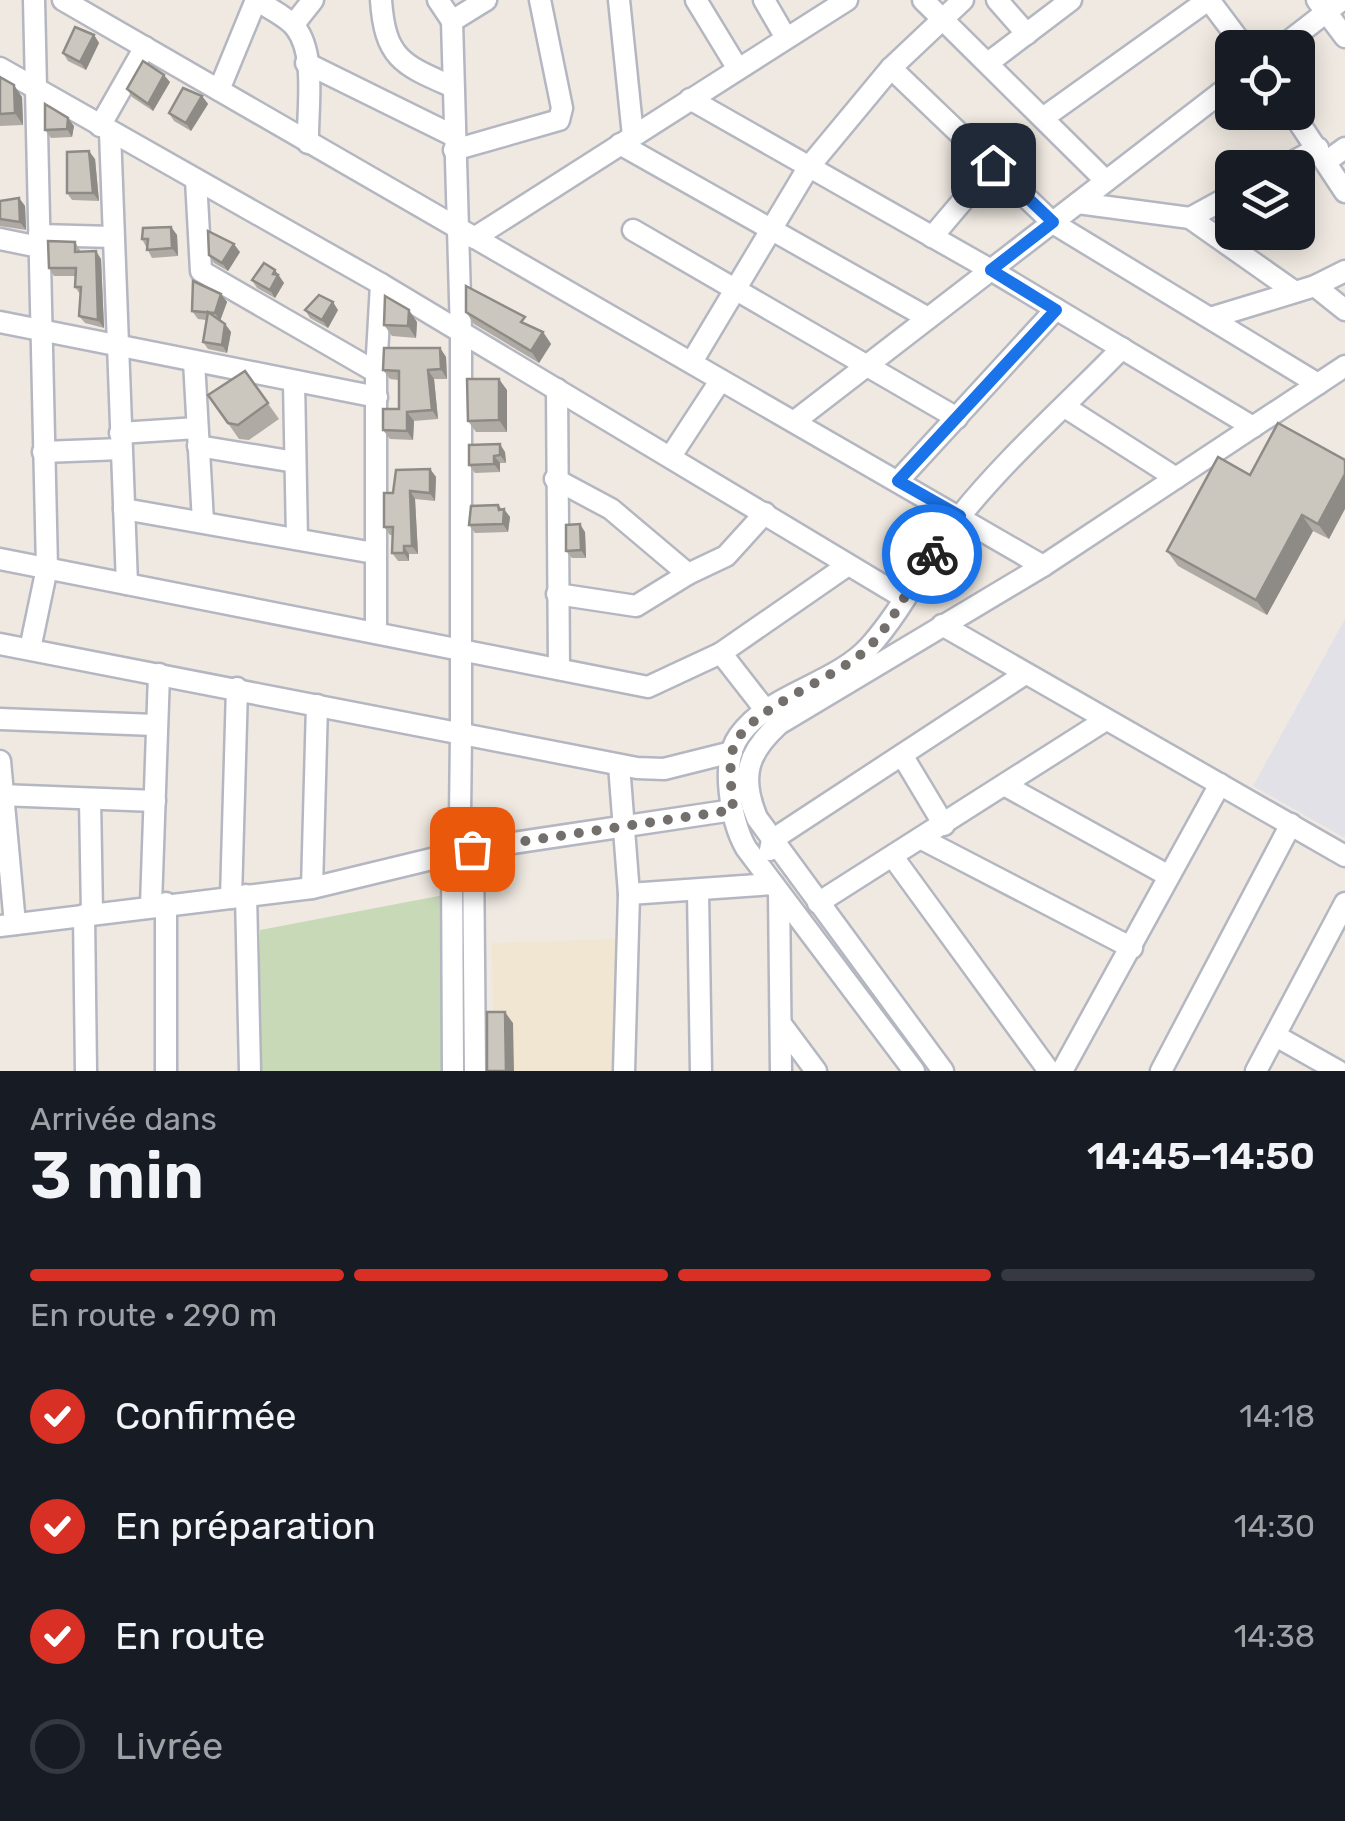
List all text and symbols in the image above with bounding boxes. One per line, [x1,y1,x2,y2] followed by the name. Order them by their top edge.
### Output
[1215,30,1315,250] map controls
[1215,30,1315,130] button: locate
[951,123,1036,208] pin
[966,138,1021,193] icon: home
[1215,150,1315,250] button: layers
[882,504,982,604] courier
[905,527,960,582] icon: bike
[430,807,515,892] pin
[445,822,500,877] icon: bag
[30,1100,217,1138] text: Arrivée dans
[1087,1133,1315,1179] text: 14:45–14:50
[30,1137,204,1214] text: 3 min
[30,1296,277,1334] text: En route · 290 m
[30,1389,85,1444] icon: check
[115,1393,297,1439] text: Confirmée
[1239,1397,1315,1435] text: 14:18
[30,1499,85,1554] icon: check
[115,1503,376,1549] text: En préparation
[1234,1507,1315,1545] text: 14:30
[30,1609,85,1664] icon: check
[115,1613,265,1659] text: En route
[1234,1617,1315,1655] text: 14:38
[115,1723,223,1769] text: Livrée

